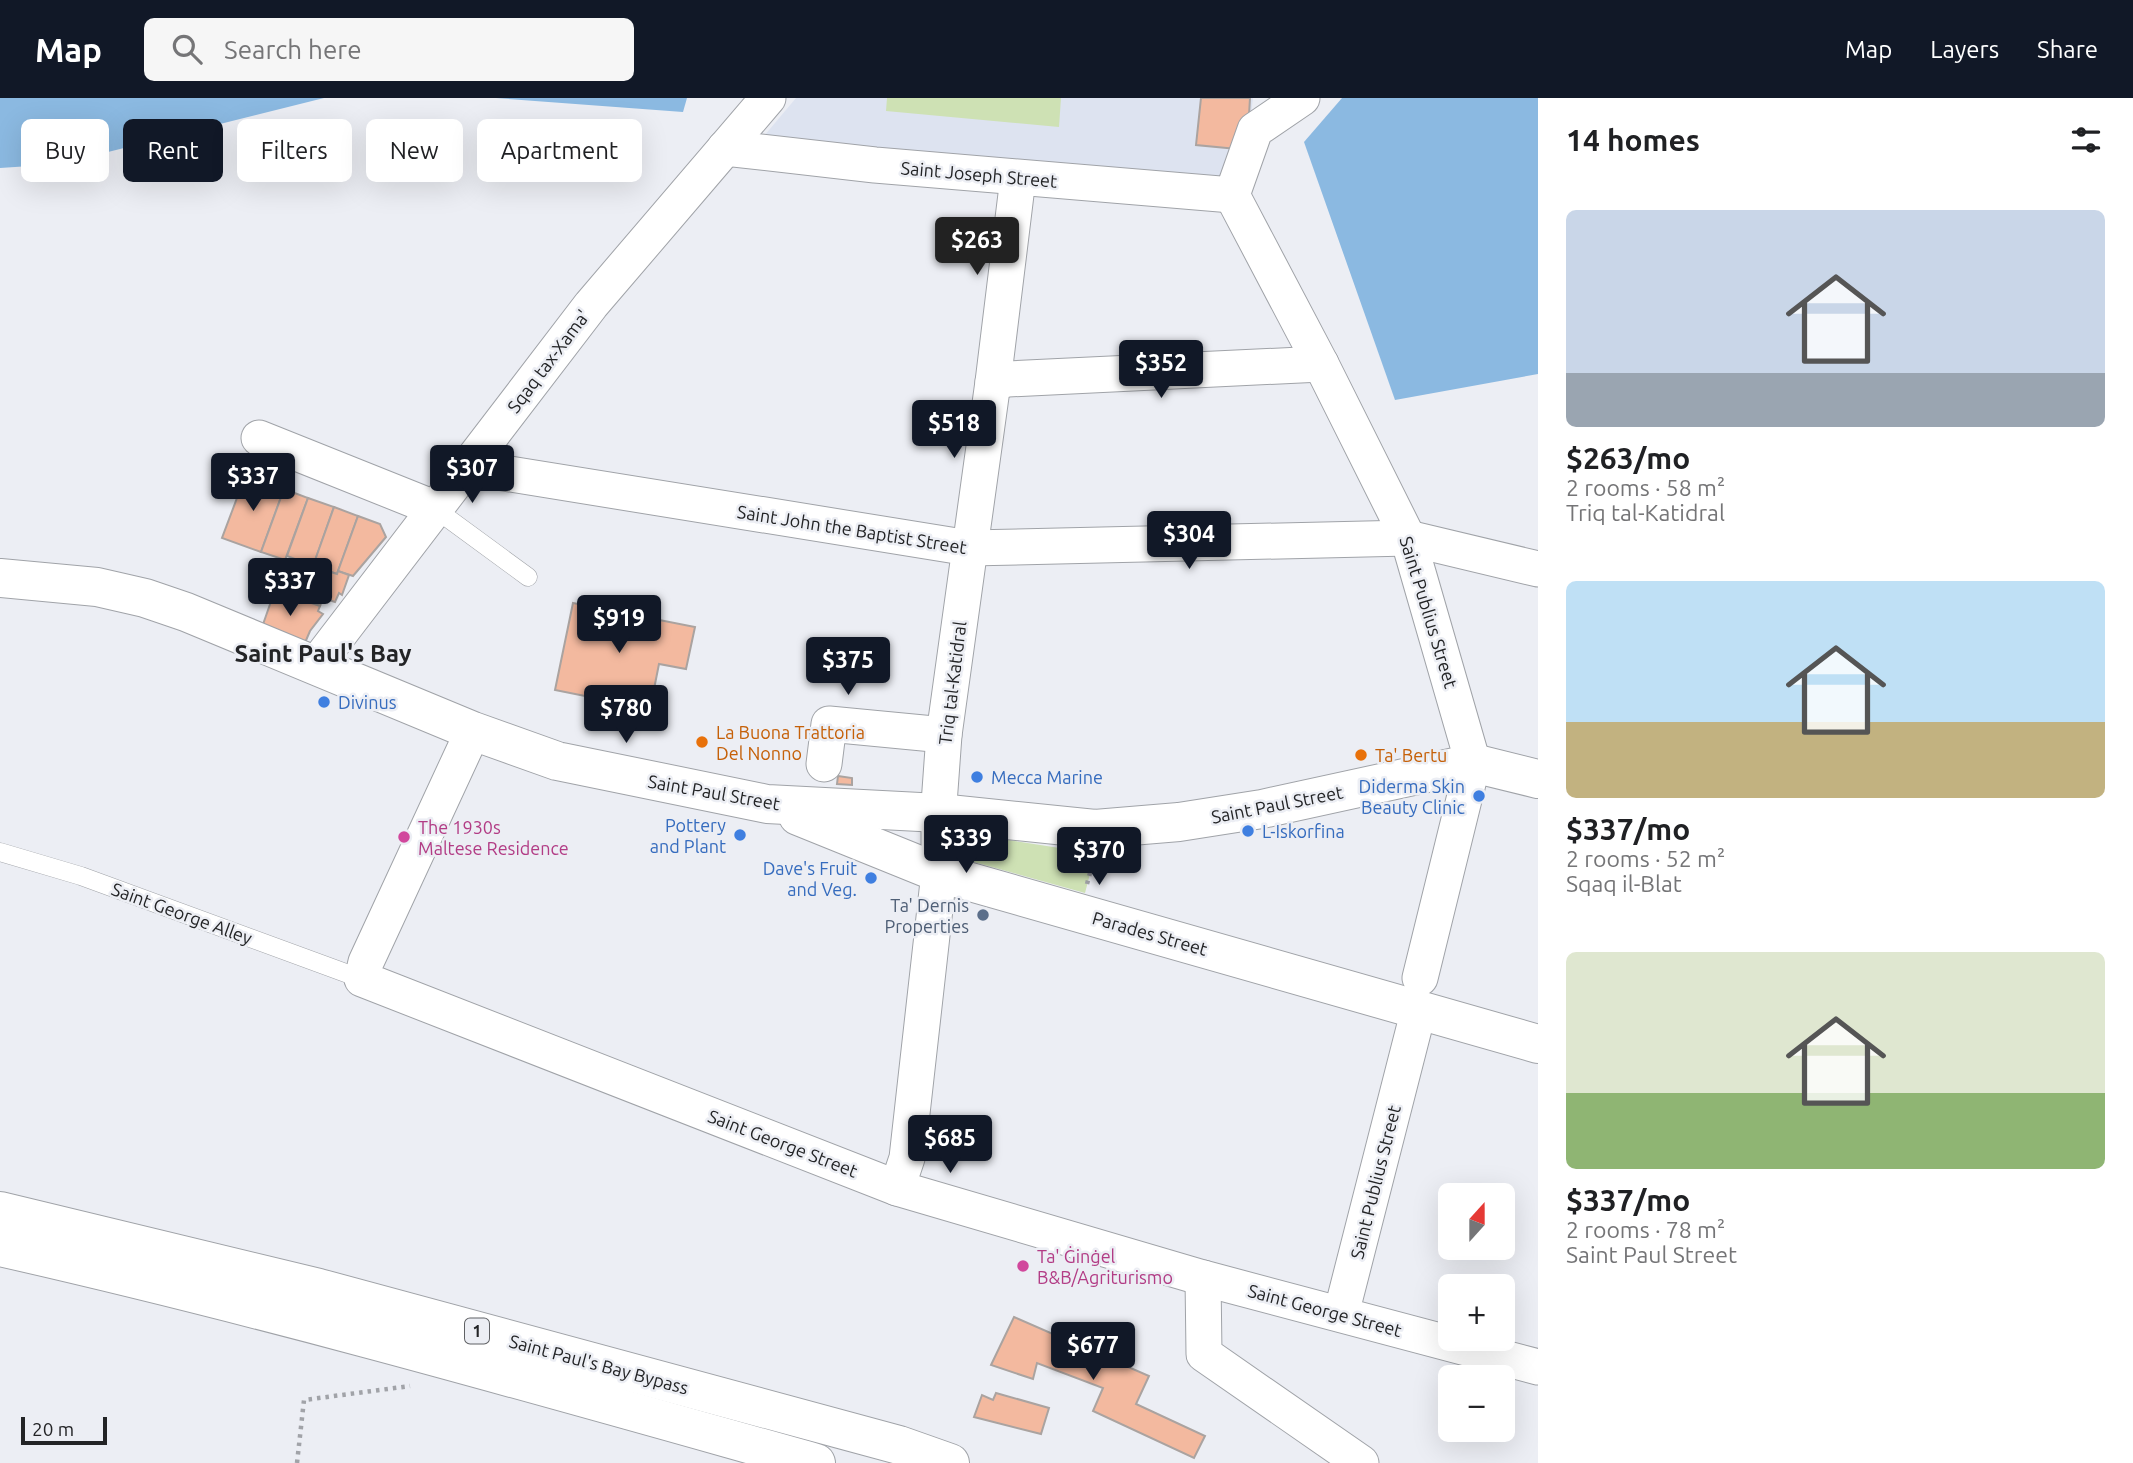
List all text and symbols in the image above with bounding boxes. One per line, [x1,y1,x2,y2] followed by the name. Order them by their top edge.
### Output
[144,18,634,81] search box
[168,30,206,68] icon: search
[35,31,102,68] text: Map
[224,35,362,64] text: Search here
[1845,36,1892,63] text: Map
[1930,36,1999,63] text: Layers
[2037,36,2098,63] text: Share
[21,119,109,182] chip: Buy
[123,119,223,182] chip: Rent
[237,119,352,182] chip: Filters
[366,119,463,182] chip: New
[477,119,642,182] chip: Apartment
[2067,121,2105,159] icon: filters
[1566,123,1700,157] text: 14 homes
[900,157,1058,191] street label: Saint Joseph Street
[936,218,1018,277] pin: $263
[951,227,1003,252] text: $263
[1773,256,1899,382] icon: home
[503,306,593,416] street label: Sqaq tax-Xama'
[1120,341,1202,400] pin: $352
[1135,350,1187,375] text: $352
[913,400,995,460] pin: $518
[928,410,980,435] text: $518
[1566,441,1690,475] text: $263/mo
[431,446,513,505] pin: $307
[212,454,294,513] pin: $337
[446,455,498,480] text: $307
[227,463,279,488] text: $337
[1566,475,1725,500] text: 2 rooms · 58 m²
[1566,500,1725,525] text: Triq tal-Katidral
[736,501,968,557] street label: Saint John the Baptist Street
[1148,512,1230,571] pin: $304
[1163,521,1215,546] text: $304
[1396,534,1462,690] street label: Saint Publius Street
[249,559,331,618] pin: $337
[264,568,316,593] text: $337
[578,596,660,655] pin: $919
[593,605,645,630] text: $919
[934,620,970,746] street label: Triq tal-Katidral
[1773,627,1899,753] icon: home
[807,638,889,697] pin: $375
[234,640,412,667] district label: Saint Paul's Bay
[822,647,874,672] text: $375
[585,686,667,745] pin: $780
[338,692,397,712] place label: Divinus
[316,694,332,710] marker: Divinus
[600,695,652,720] text: $780
[716,722,865,763] place label: La Buona Trattoria Del Nonno
[694,734,710,750] marker: La Buona Trattoria Del Nonno
[1375,745,1447,765] place label: Ta' Bertu
[1353,747,1369,763] marker: Ta' Bertu
[991,767,1103,787] place label: Mecca Marine
[969,769,985,785] marker: Mecca Marine
[646,771,782,813] street label: Saint Paul Street
[1359,776,1465,817] place label: Diderma Skin Beauty Clinic
[1209,781,1345,827] street label: Saint Paul Street
[1471,788,1487,804] marker: Diderma Skin Beauty Clinic
[1566,812,1690,846] text: $337/mo
[650,815,726,856] place label: Pottery and Plant
[925,816,1007,875] pin: $339
[418,817,569,858] place label: The 1930s Maltese Residence
[1262,821,1345,841] place label: L-Iskorfina
[1240,823,1256,839] marker: L-Iskorfina
[940,825,992,850] text: $339
[732,827,748,843] marker: Pottery and Plant
[1058,828,1140,887] pin: $370
[396,829,412,845] marker: The 1930s Maltese Residence
[1073,837,1125,862] text: $370
[1566,846,1725,871] text: 2 rooms · 52 m²
[763,858,857,899] place label: Dave's Fruit and Veg.
[863,870,879,886] marker: Dave's Fruit and Veg.
[1566,871,1682,896] text: Sqaq il-Blat
[109,878,255,948] street label: Saint George Alley
[884,895,969,936] place label: Ta' Dernis Properties
[975,907,991,923] marker: Ta' Dernis Properties
[1090,907,1210,959] street label: Parades Street
[1773,998,1899,1124] icon: home
[1346,1103,1404,1261] street label: Saint Publius Street
[705,1105,861,1181] street label: Saint George Street
[909,1116,991,1175] pin: $685
[924,1125,976,1150] text: $685
[1438,1183,1516,1260] north arrow
[1438,1183,1515,1442] map controls
[1566,1183,1690,1217] text: $337/mo
[1566,1217,1725,1242] text: 2 rooms · 78 m²
[1566,1242,1737,1267] text: Saint Paul Street
[1037,1246,1173,1287] place label: Ta' Ġinġel B&B/Agriturismo
[1015,1258,1031,1274] marker: Ta' Ġinġel B&B/Agriturismo
[1438,1274,1515,1351] button: +
[1246,1280,1404,1340] street label: Saint George Street
[465,1318,489,1344] road number: 1
[1052,1322,1134,1382] pin: $677
[507,1330,691,1398] street label: Saint Paul's Bay Bypass
[1067,1332,1119,1357] text: $677
[1438,1365,1515,1442] button: −
[21,1414,107,1446] scale bar
[32,1418,74,1440] text: 20 m

